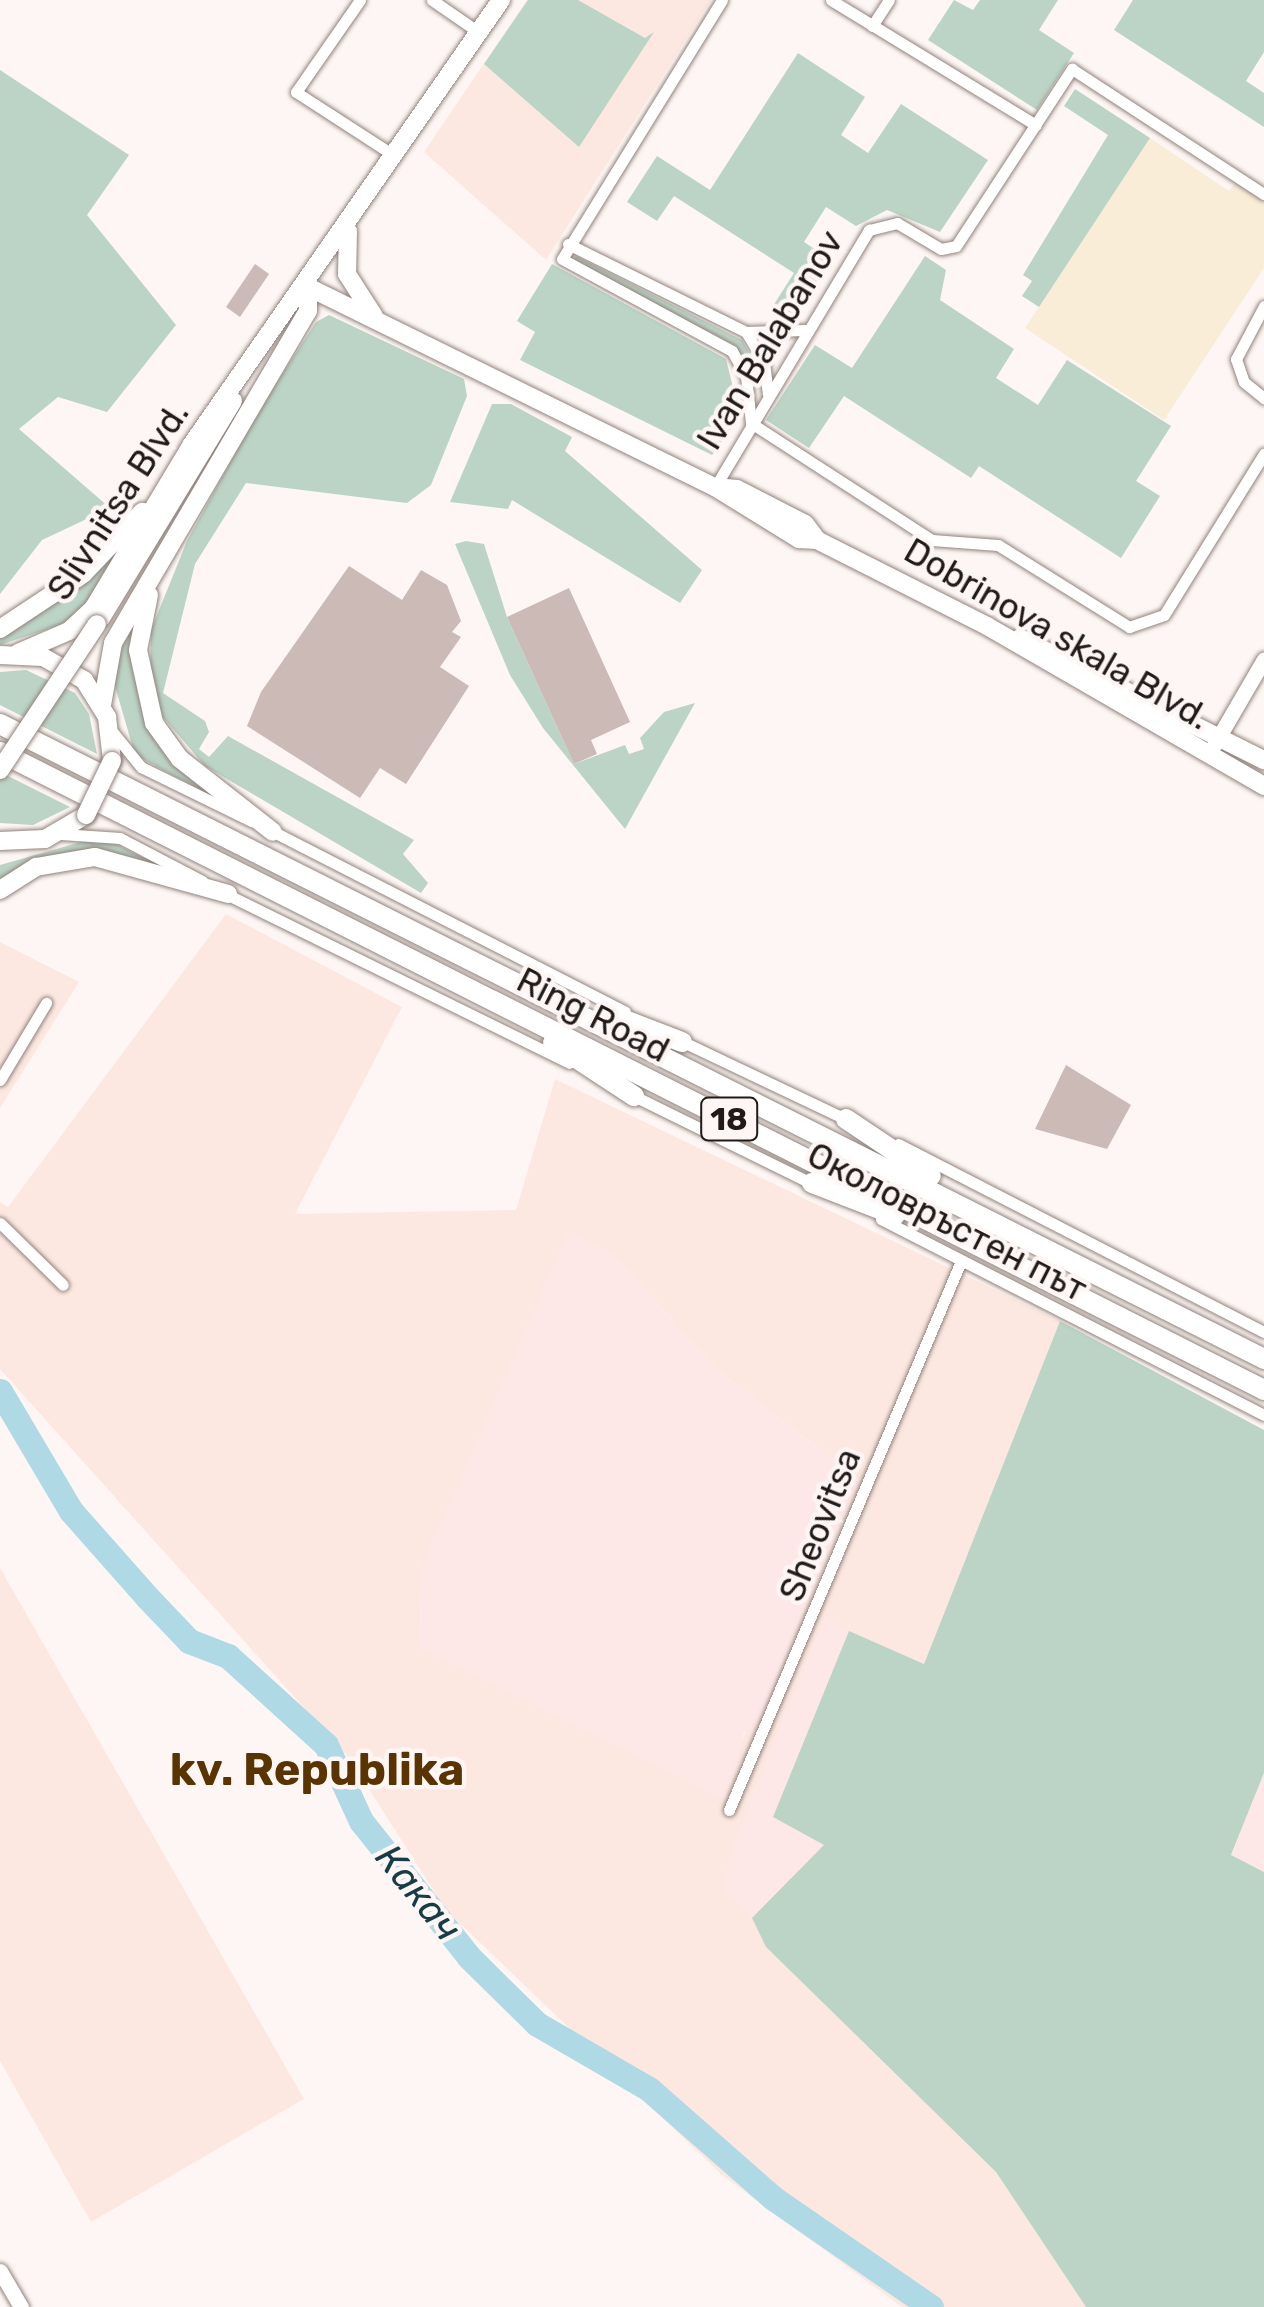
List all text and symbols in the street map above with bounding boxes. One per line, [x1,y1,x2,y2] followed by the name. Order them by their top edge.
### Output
[688,223,852,457] street label: Ivan Balabanov
[38,394,198,608] street label: Slivnitsa Blvd.
[897,529,1217,739] street label: Dobrinova skala Blvd.
[510,959,676,1071] street label: Ring Road
[699,1092,759,1146] road number: 18
[800,1133,1094,1311] street label: Околовръстен път
[770,1443,870,1607] street label: Sheovitsa
[170,1743,464,1797] district label: kv. Republika
[365,1836,471,1950] water label: Какач

